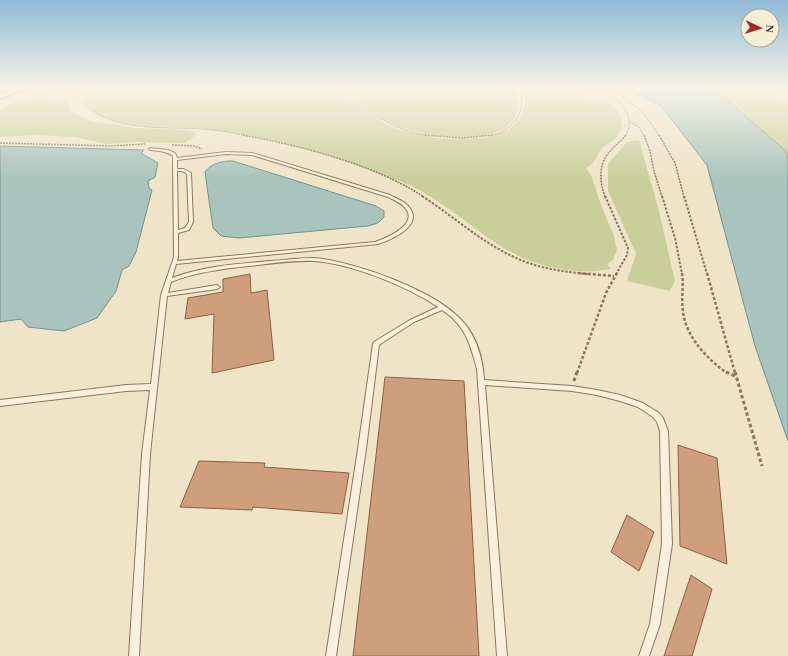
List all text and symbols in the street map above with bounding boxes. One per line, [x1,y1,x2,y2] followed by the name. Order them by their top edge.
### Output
[740,8,780,48] north arrow
[764,24,776,33] text: N

